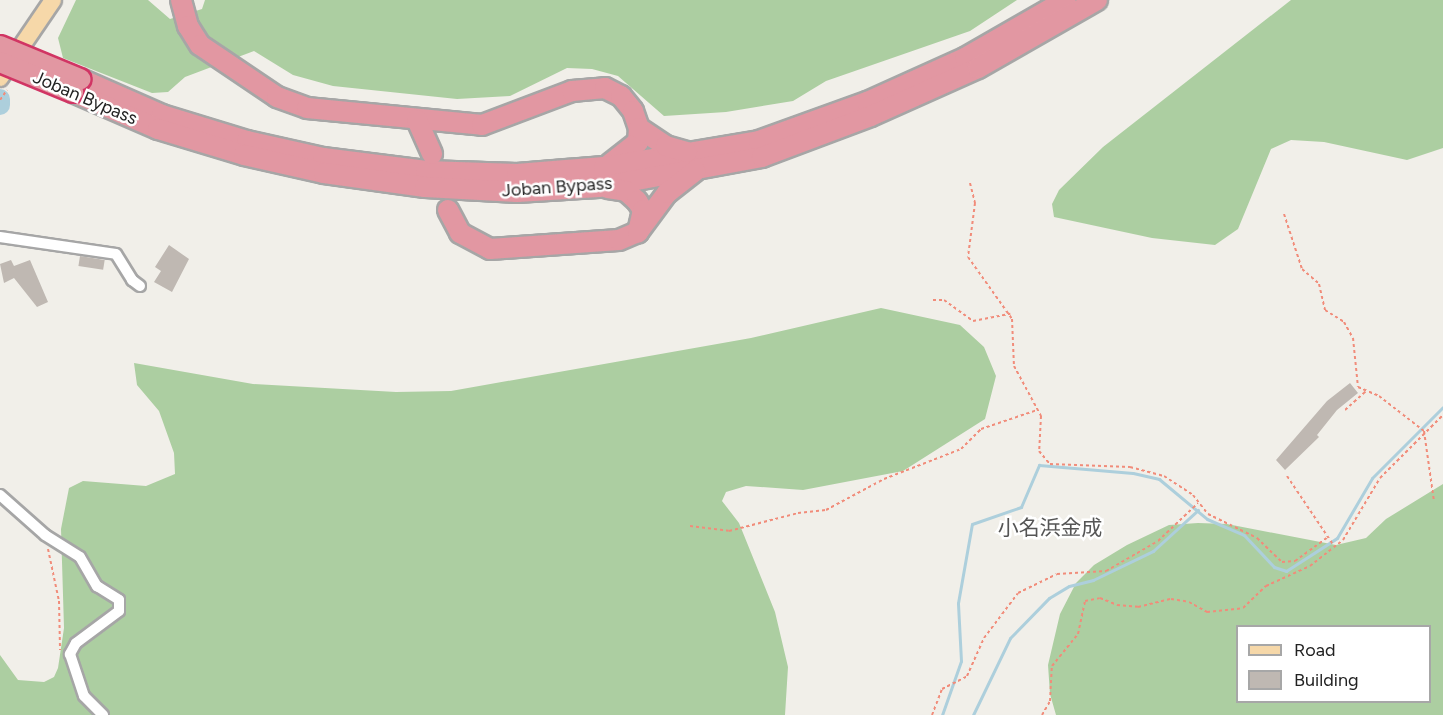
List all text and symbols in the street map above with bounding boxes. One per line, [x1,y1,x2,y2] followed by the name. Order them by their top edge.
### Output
[30,66,140,130] street label: Joban Bypass
[501,172,613,202] street label: Joban Bypass
[998,515,1102,541] district label: 小名浜金成
[1236,625,1431,703] legend
[1294,639,1335,661] text: Road
[1294,669,1359,691] text: Building

